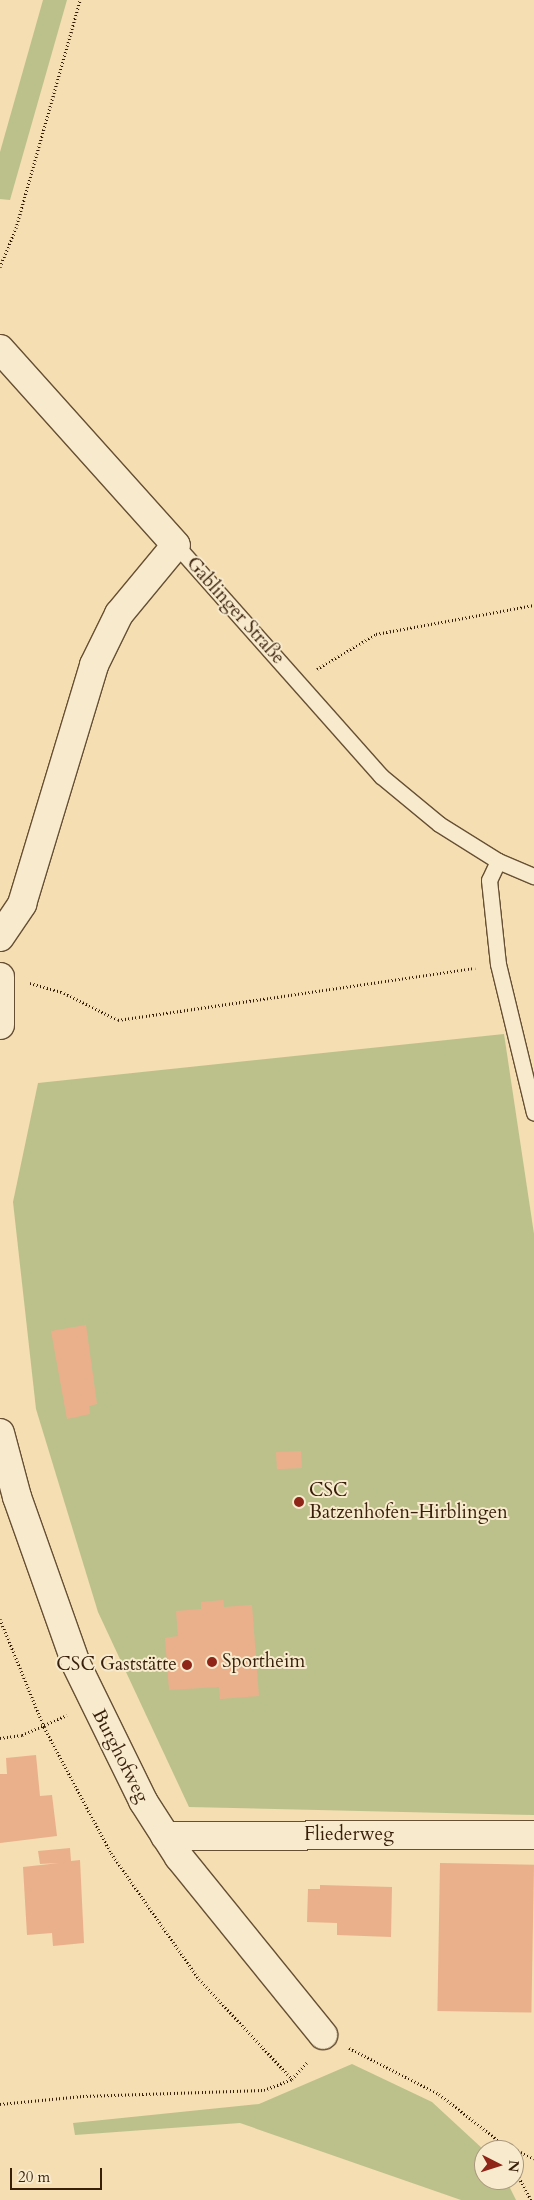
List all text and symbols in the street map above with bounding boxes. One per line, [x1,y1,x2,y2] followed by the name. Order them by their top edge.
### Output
[181,553,289,669] street label: Gablinger Straße
[309,1480,508,1524] place label: CSC Batzenhofen-Hirblingen
[293,1496,305,1508] marker: CSC Batzenhofen-Hirblingen
[222,1651,305,1673] place label: Sportheim
[56,1654,177,1676] place label: CSC Gaststätte
[206,1656,218,1668] marker: Sportheim
[181,1659,193,1671] marker: CSC Gaststätte
[87,1705,153,1807] street label: Burghofweg
[304,1824,394,1846] street label: Fliederweg
[474,2140,524,2190] north arrow
[12,2158,105,2190] scale bar
[503,2159,523,2173] text: N
[18,2167,50,2187] text: 20 m

